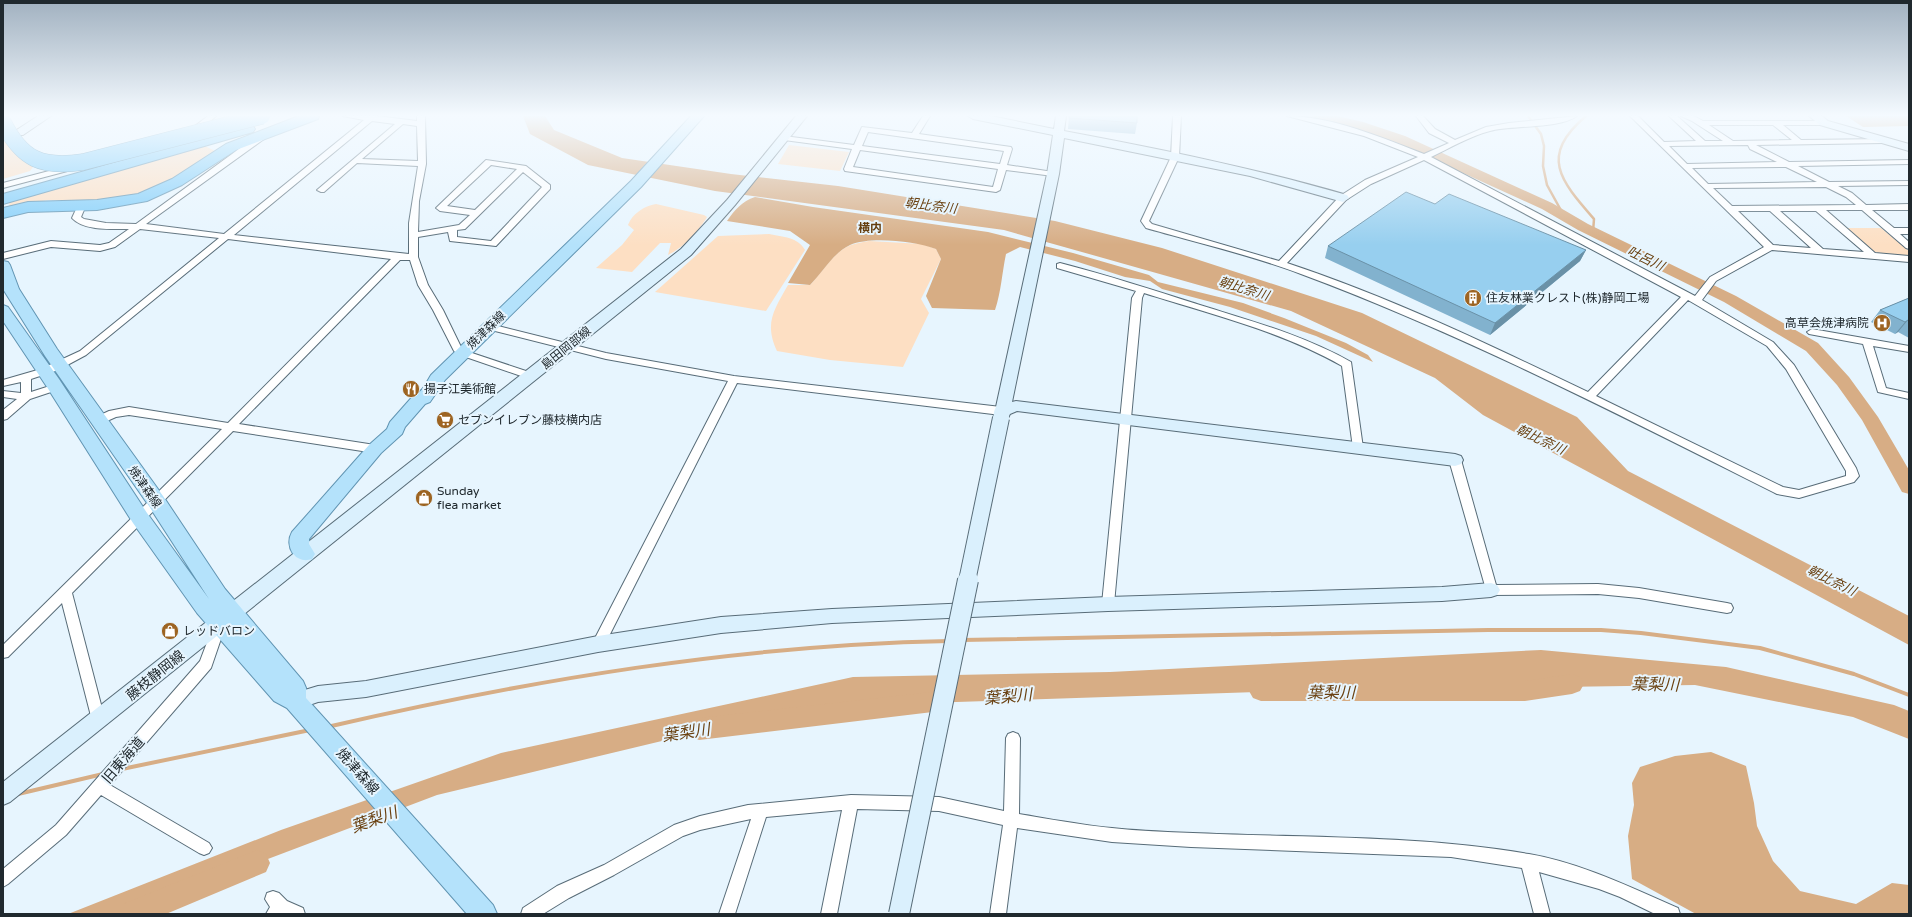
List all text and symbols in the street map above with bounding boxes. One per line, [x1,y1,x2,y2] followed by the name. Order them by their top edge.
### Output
[904,195,960,217] water label: 朝比奈川
[858,221,882,235] district label: 横内
[1625,243,1668,276] water label: 吐呂川
[1216,274,1273,305] water label: 朝比奈川
[1463,288,1483,308] building icon: 住友林業クレスト(株)静岡工場
[1486,291,1650,305] place label: 住友林業クレスト(株)静岡工場
[464,308,508,352] street label: 焼津森線
[1872,313,1892,333] hospital icon: 高草会焼津病院
[1785,316,1869,330] place label: 高草会焼津病院
[538,324,594,372] street label: 島田岡部線
[401,379,421,399] restaurant icon: 揚子江美術館
[424,382,496,396] place label: 揚子江美術館
[435,410,455,430] supermarket icon: セブンイレブン藤枝横内店
[458,413,602,427] place label: セブンイレブン藤枝横内店
[1514,422,1569,459] water label: 朝比奈川
[125,463,165,511] street label: 焼津森線
[437,484,502,512] place label: Sunday flea market
[414,488,434,508] shop icon: Sunday flea market
[1805,562,1860,600] water label: 朝比奈川
[160,621,180,641] shop icon: レッドバロン
[183,624,255,638] place label: レッドバロン
[123,647,188,704] street label: 藤枝静岡線
[1631,675,1681,695] water label: 葉梨川
[1307,683,1357,703] water label: 葉梨川
[983,685,1035,709] water label: 葉梨川
[661,719,713,746] water label: 葉梨川
[99,734,148,787] street label: 旧東海道
[333,745,382,798] street label: 焼津森線
[348,802,402,838] water label: 葉梨川

